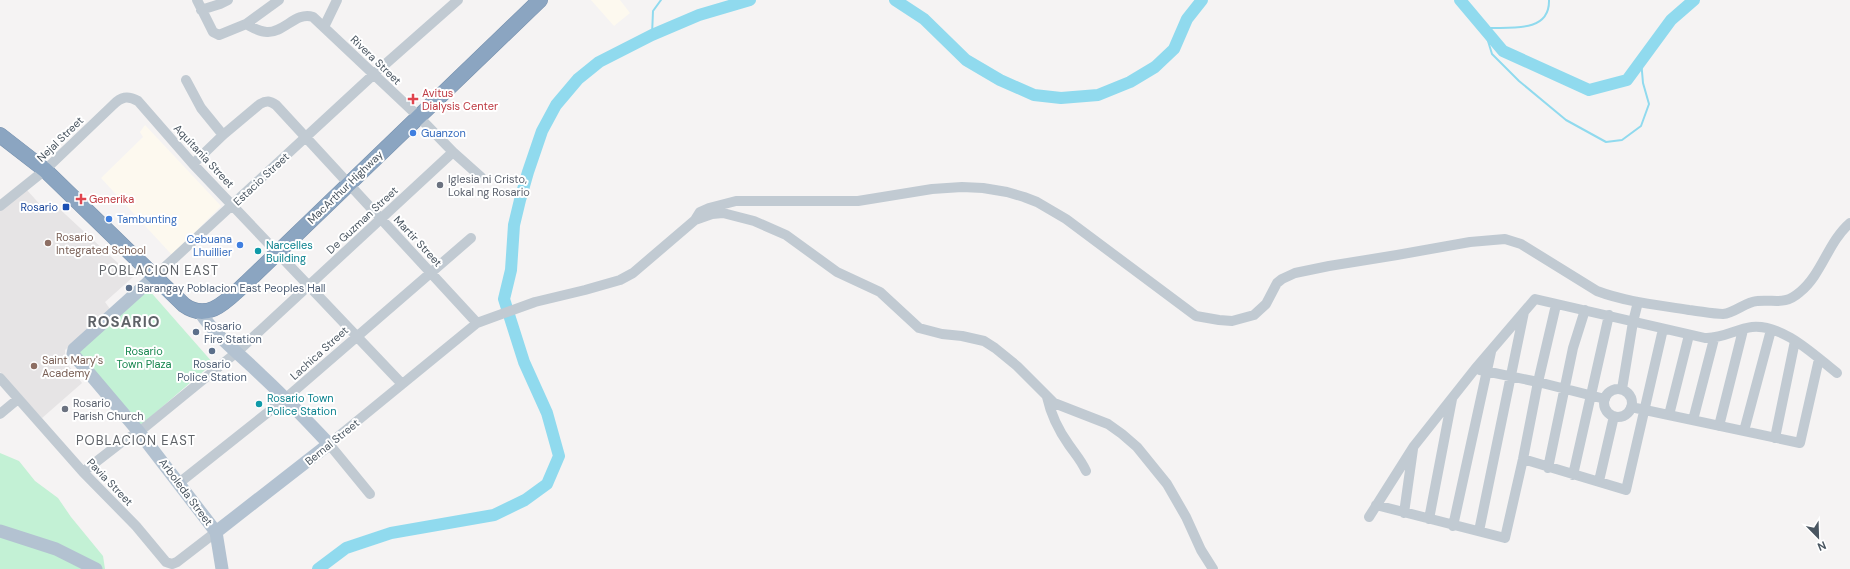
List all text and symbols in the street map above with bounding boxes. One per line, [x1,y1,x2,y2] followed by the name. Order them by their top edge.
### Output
[348,32,404,88] street label: Rivera Street
[422,86,498,113] place label: Avitus Dialysis Center
[407,93,419,105] marker: Avitus Dialysis Center
[34,113,86,165] street label: Nejal Street
[171,121,237,191] street label: Aquitania Street
[421,126,466,140] place label: Guanzon
[408,128,418,138] marker: Guanzon
[304,147,386,227] street label: MacArthur Highway
[230,150,292,208] street label: Estacio Street
[448,172,530,199] place label: Iglesia ni Cristo, Lokal ng Rosario
[435,180,445,190] marker: Iglesia ni Cristo, Lokal ng Rosario
[323,183,401,257] street label: De Guzman Street
[89,192,134,206] place label: Generika
[76,194,86,204] marker: Generika
[21,200,58,214] place label: Rosario
[61,202,71,212] marker: Rosario
[117,212,177,226] place label: Tambunting
[391,213,445,269] street label: Martir Street
[104,214,114,224] marker: Tambunting
[56,230,146,257] place label: Rosario Integrated School
[186,232,232,259] place label: Cebuana Lhuillier
[43,238,53,248] marker: Rosario Integrated School
[266,238,313,265] place label: Narcelles Building
[235,240,245,250] marker: Cebuana Lhuillier
[253,246,263,256] marker: Narcelles Building
[99,262,219,279] district label: POBLACION EAST
[137,281,326,295] place label: Barangay Poblacion East Peoples Hall
[124,283,134,293] marker: Barangay Poblacion East Peoples Hall
[87,312,161,332] district label: ROSARIO
[204,319,262,346] place label: Rosario Fire Station
[287,323,351,383] street label: Lachica Street
[191,327,201,337] marker: Rosario Fire Station
[117,344,171,371] park label: Rosario Town Plaza
[207,346,217,356] marker: Rosario Police Station
[42,353,103,380] place label: Saint Mary's Academy
[177,357,247,384] place label: Rosario Police Station
[29,361,39,371] marker: Saint Mary's Academy
[267,391,336,418] place label: Rosario Town Police Station
[73,396,144,423] place label: Rosario Parish Church
[254,399,264,409] marker: Rosario Town Police Station
[60,404,70,414] marker: Rosario Parish Church
[302,416,362,468] street label: Bernal Street
[76,432,196,449] district label: POBLACION EAST
[84,455,136,509] street label: Pavia Street
[156,456,216,528] street label: Arboleda Street
[1798,517,1838,557] north arrow
[1815,538,1828,554] text: N

